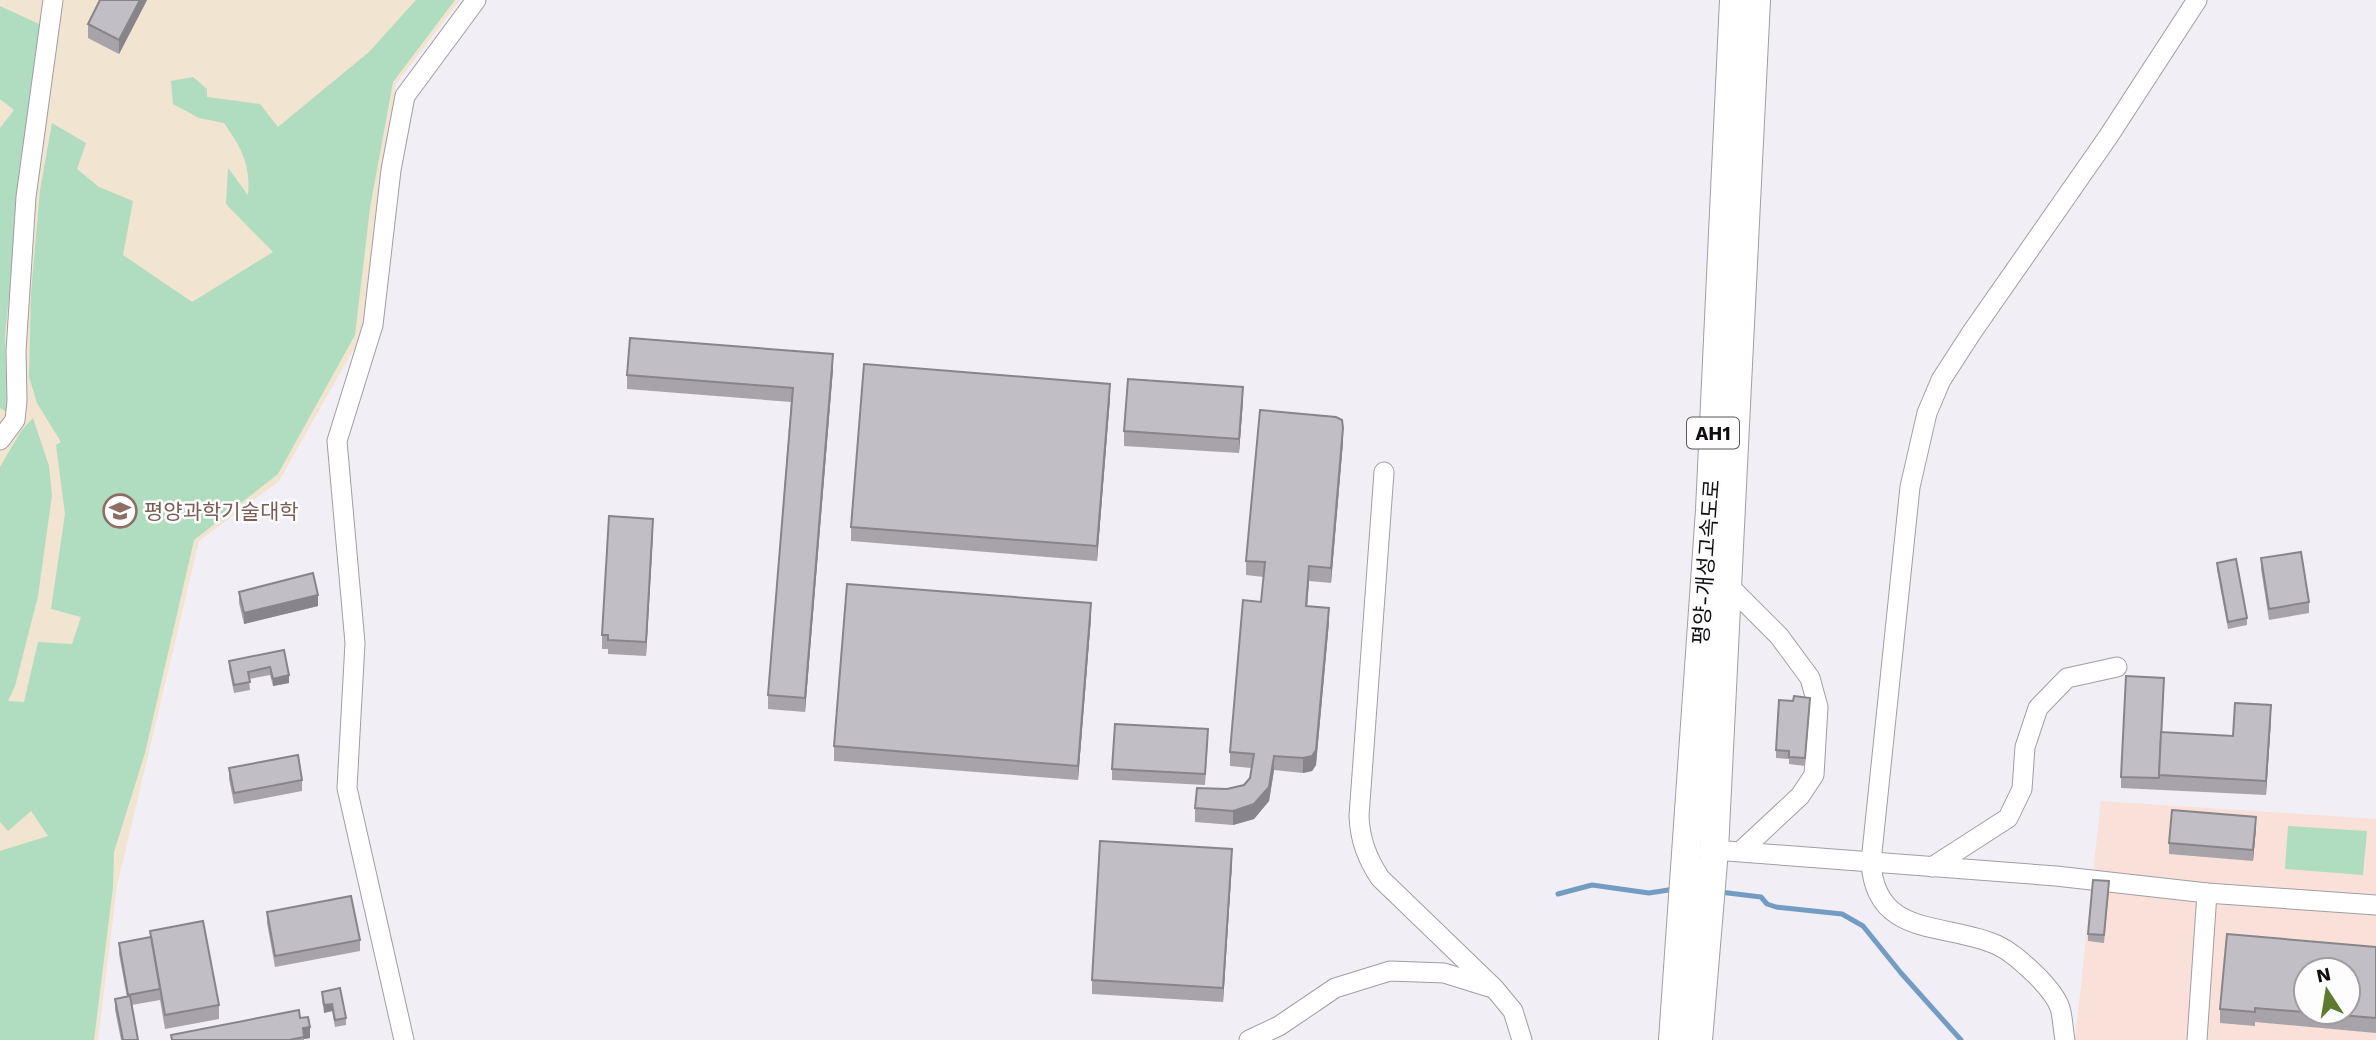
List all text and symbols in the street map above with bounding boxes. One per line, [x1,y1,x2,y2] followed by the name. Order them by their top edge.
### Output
[1687,418,1739,448] road number: AH1
[1688,479,1724,645] street label: 평양-개성고속도로
[101,492,139,530] school or university icon: 평양과학기술대학
[144,499,299,524] place label: 평양과학기술대학
[2292,956,2362,1026] north arrow
[2314,962,2333,988] text: N

